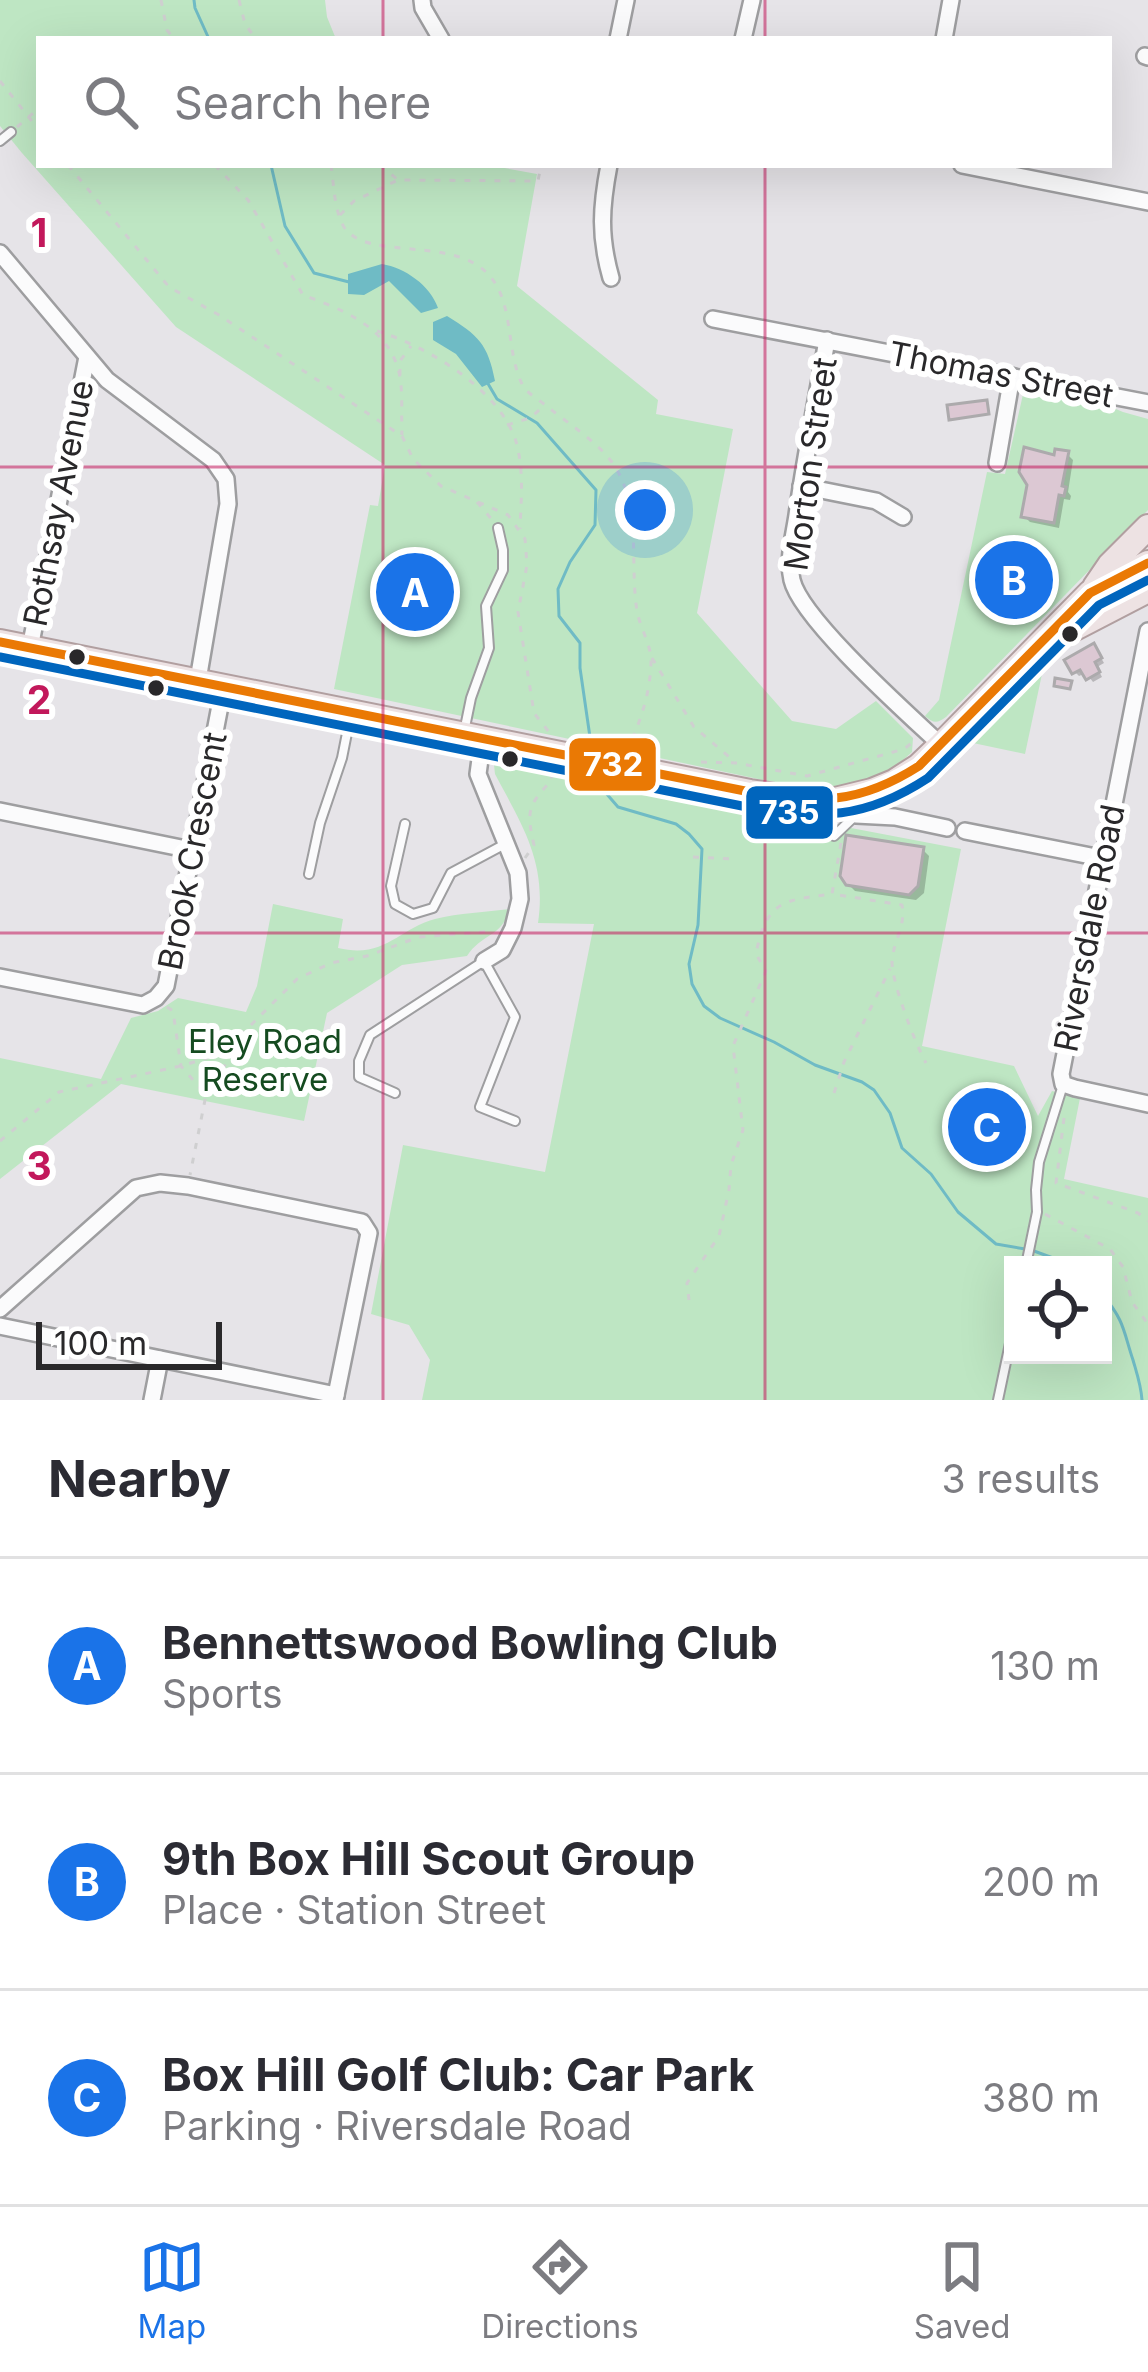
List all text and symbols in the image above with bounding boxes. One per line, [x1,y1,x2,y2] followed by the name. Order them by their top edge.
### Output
[36,36,1112,168] search box
[78,69,144,135] icon: search
[174,75,431,130] text: Search here
[31,209,47,256] text: 1
[885,333,1117,415] street label: Thomas Street
[775,355,845,573] street label: Morton Street
[15,376,101,630] street label: Rothsay Avenue
[615,480,675,540] your location
[975,535,1053,625] pin: B
[376,547,454,637] pin: A
[1059,623,1081,645] unlabelled marker
[66,646,88,668] unlabelled marker
[27,676,51,723] text: 2
[145,677,167,699] unlabelled marker
[149,728,235,973] street label: Brook Crescent
[567,736,658,793] line badge: 732
[583,744,643,784] text: 732
[499,748,521,770] unlabelled marker
[744,784,835,841] line badge: 735
[758,792,820,832] text: 735
[1045,801,1133,1055] street label: Riversdale Road
[188,1021,342,1099] park label: Eley Road Reserve
[948,1082,1026,1172] pin: C
[26,1142,52,1189] text: 3
[1004,1256,1112,1364] map controls
[1004,1256,1112,1364] button: locate
[36,1316,222,1369] scale bar
[54,1323,147,1363] text: 100 m
[48,1448,231,1509] text: Nearby
[942,1455,1100,1502] text: 3 results
[162,1615,778,1670] text: Bennettswood Bowling Club
[72,1642,102,1689] text: A
[990,1642,1100,1689] text: 130 m
[162,1670,283,1717] text: Sports
[162,1831,695,1886] text: 9th Box Hill Scout Group
[74,1858,100,1905] text: B
[982,1858,1100,1905] text: 200 m
[162,1886,546,1933] text: Place · Station Street
[162,2047,754,2102] text: Box Hill Golf Club: Car Park
[73,2074,101,2121] text: C
[982,2074,1100,2121] text: 380 m
[162,2102,632,2149] text: Parking · Riversdale Road
[138,2234,206,2346] tab: Map
[481,2234,639,2346] tab: Directions
[914,2234,1010,2346] tab: Saved

